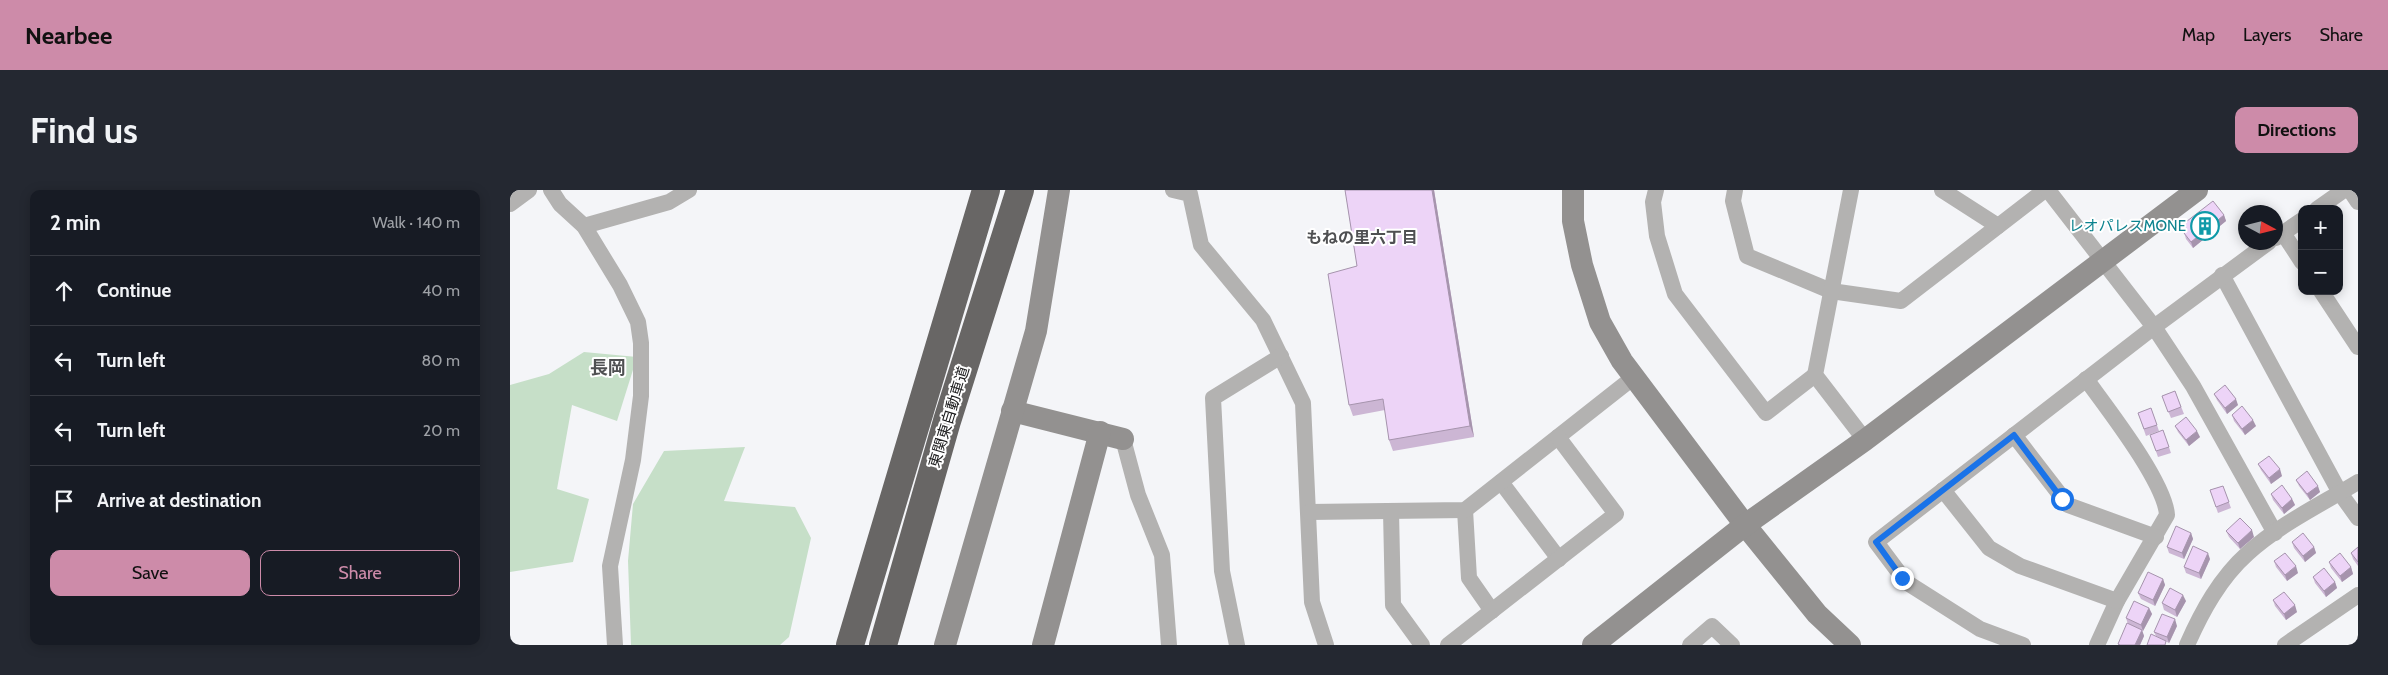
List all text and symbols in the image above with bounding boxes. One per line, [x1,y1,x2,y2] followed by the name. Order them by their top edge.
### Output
[25,21,112,50] text: Nearbee
[2182,24,2215,46] text: Map
[2243,24,2292,46] text: Layers
[2320,24,2363,46] text: Share
[2235,107,2358,153] button: Directions
[30,109,138,152] text: Find us
[2238,205,2283,250] north arrow
[2298,205,2343,295] map controls
[2298,205,2343,250] button: +
[50,210,101,235] text: 2 min
[2190,211,2220,241] building icon: レオパレスMONE
[373,213,460,232] text: Walk · 140 m
[2068,217,2186,235] place label: レオパレスMONE
[1306,228,1418,247] district label: もねの里六丁目
[2298,250,2343,295] button: −
[50,277,78,305] icon: ahead
[97,279,171,302] text: Continue
[422,281,460,300] text: 40 m
[50,347,78,375] icon: left
[97,349,165,372] text: Turn left
[422,351,460,370] text: 80 m
[590,357,626,379] district label: 長岡
[925,364,973,470] street label: 東関東自動車道
[50,417,78,445] icon: left
[97,419,165,442] text: Turn left
[423,421,460,440] text: 20 m
[50,487,78,515] icon: arrive
[2051,488,2074,511] route start
[97,489,261,512] text: Arrive at destination
[50,550,250,596] button: Save
[260,550,460,596] button: Share
[1891,567,1914,590] route end

